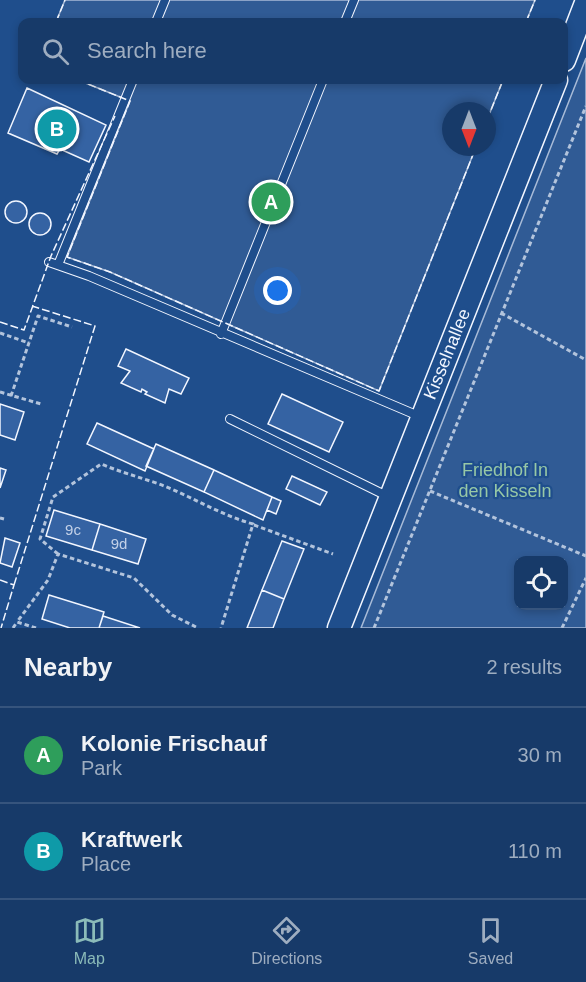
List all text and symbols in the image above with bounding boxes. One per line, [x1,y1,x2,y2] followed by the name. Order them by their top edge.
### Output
[18,18,568,84] search box
[39,35,72,68] icon: search
[87,38,207,63] text: Search here
[442,102,496,156] north arrow
[38,106,76,152] pin: B
[252,180,290,224] pin: A
[263,276,292,305] your location
[420,306,474,402] street label: Kisselnallee
[458,460,552,501] park label: Friedhof In den Kisseln
[65,521,81,538] house number: 9c
[111,535,127,552] house number: 9d
[514,556,568,610] map controls
[514,556,568,610] button: locate
[24,652,112,682] text: Nearby
[486,656,562,678] text: 2 results
[81,731,267,756] text: Kolonie Frischauf
[36,744,51,766] text: A
[518,744,562,766] text: 30 m
[81,757,122,779] text: Park
[81,827,182,852] text: Kraftwerk
[36,840,51,862] text: B
[508,840,562,862] text: 110 m
[81,853,131,875] text: Place
[73,914,106,968] tab: Map
[251,914,322,968] tab: Directions
[468,914,513,968] tab: Saved

